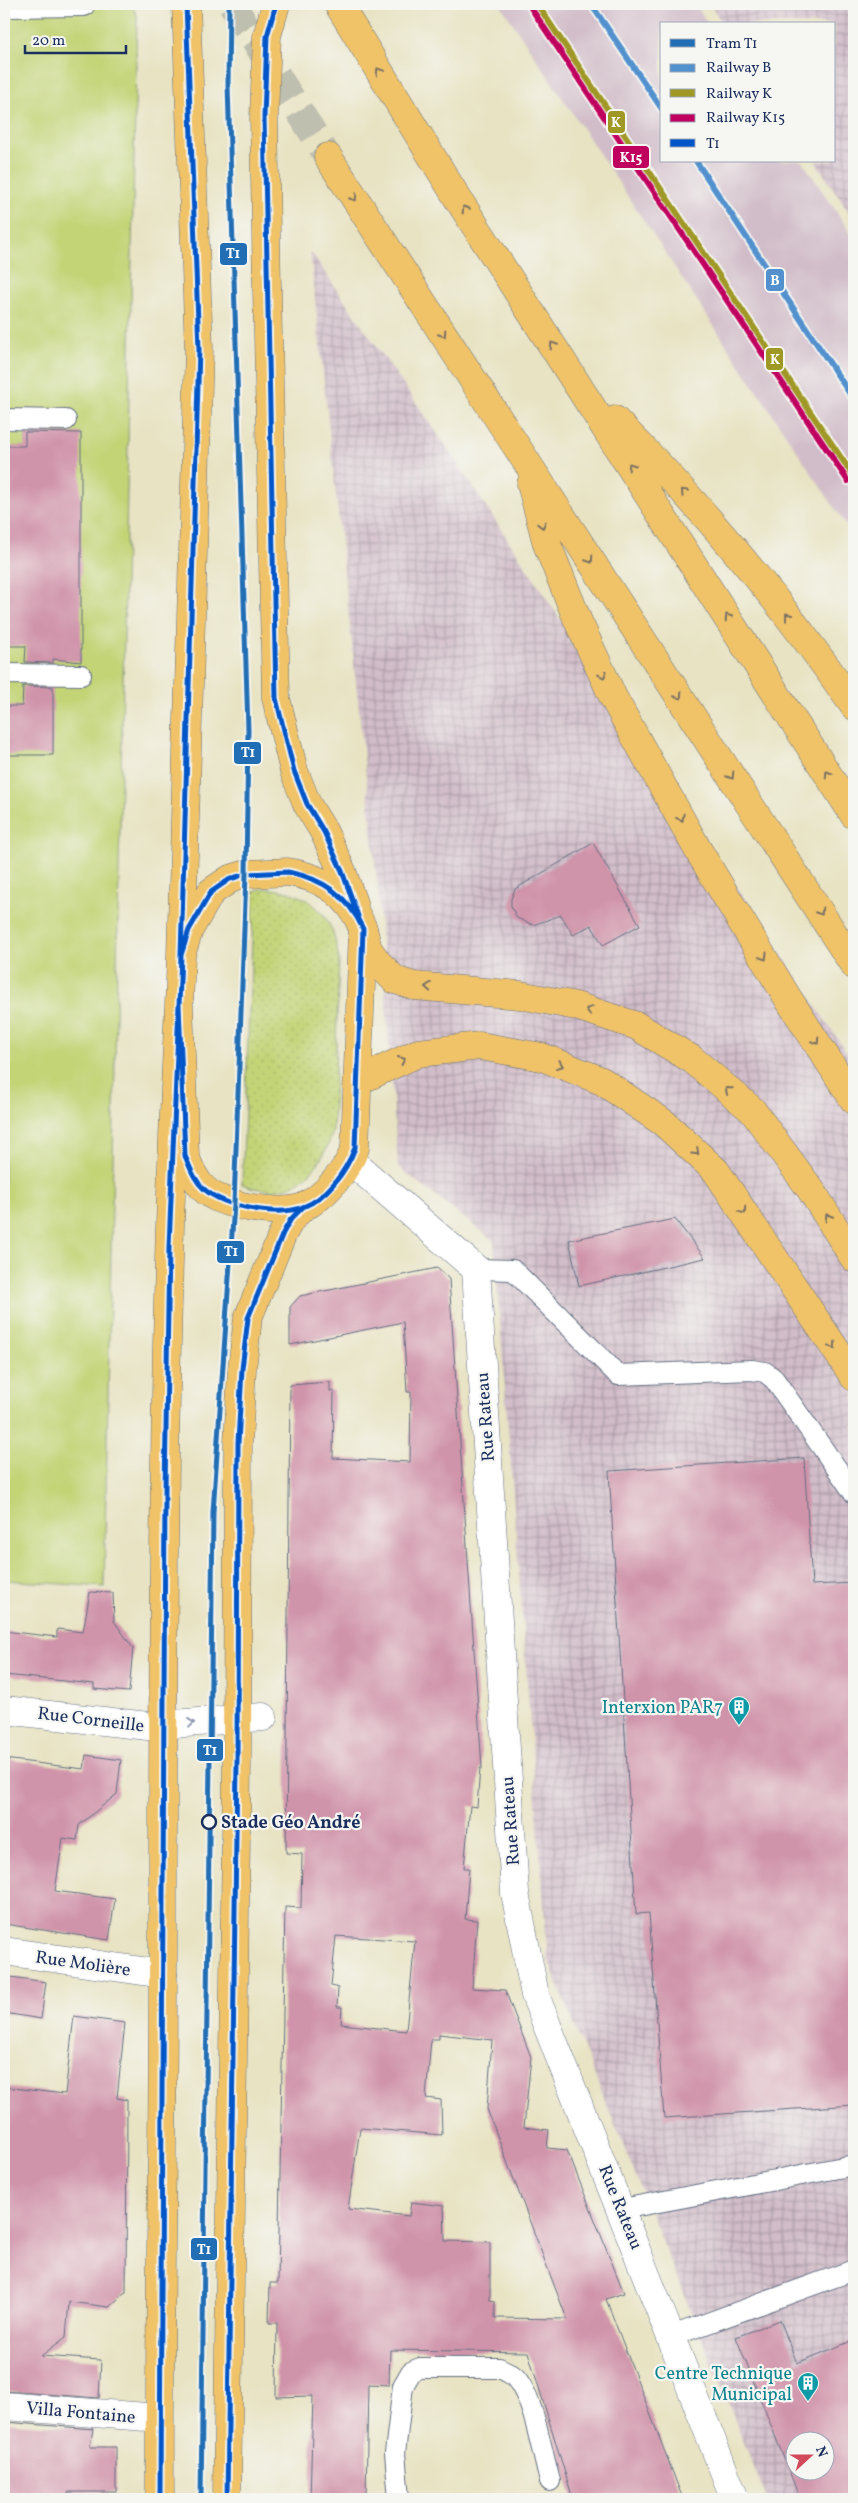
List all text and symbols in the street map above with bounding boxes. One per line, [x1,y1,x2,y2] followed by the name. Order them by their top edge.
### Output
[25,22,126,54] scale bar
[660,22,836,162] legend
[32,31,65,52] text: 20 m
[706,34,757,55] text: Tram T1
[706,58,771,79] text: Railway B
[376,67,386,76] one-way arrow
[706,84,772,105] text: Railway K
[706,108,785,129] text: Railway K15
[607,110,626,134] line badge: K
[611,114,621,133] text: K
[706,134,720,155] text: T1
[612,145,650,169] line badge: K15
[620,149,643,168] text: K15
[348,192,358,201] one-way arrow
[462,205,471,215] one-way arrow
[219,242,248,266] line badge: T1
[226,245,240,264] text: T1
[765,268,785,292] line badge: B
[770,272,780,291] text: B
[437,328,446,338] one-way arrow
[550,341,560,350] one-way arrow
[765,347,784,371] line badge: K
[770,351,780,370] text: K
[627,462,637,471] one-way arrow
[680,488,689,497] one-way arrow
[536,520,546,528] one-way arrow
[584,554,593,564] one-way arrow
[786,613,794,622] one-way arrow
[724,614,734,623] one-way arrow
[597,670,607,679] one-way arrow
[672,691,682,700] one-way arrow
[233,741,262,765] line badge: T1
[241,744,255,763] text: T1
[825,770,834,779] one-way arrow
[724,771,734,780] one-way arrow
[674,812,684,821] one-way arrow
[814,906,823,916] one-way arrow
[757,952,767,961] one-way arrow
[424,982,432,993] one-way arrow
[585,1006,593,1016] one-way arrow
[810,1035,819,1044] one-way arrow
[397,1056,406,1066] one-way arrow
[556,1059,564,1069] one-way arrow
[725,1086,734,1095] one-way arrow
[690,1146,699,1155] one-way arrow
[737,1205,746,1215] one-way arrow
[825,1213,834,1222] one-way arrow
[216,1240,245,1264] line badge: T1
[224,1243,238,1262] text: T1
[827,1341,837,1350] one-way arrow
[471,1371,502,1462] street label: Rue Rateau
[727,1695,751,1726] building icon: Interxion PAR7
[602,1696,723,1721] place label: Interxion PAR7
[36,1702,146,1739] street label: Rue Corneille
[188,1718,196,1729] one-way arrow
[196,1738,224,1762] line badge: T1
[203,1742,217,1761] text: T1
[496,1775,527,1866] street label: Rue Rateau
[221,1811,360,1836] place label: Stade Géo André
[201,1814,217,1830] marker: Stade Géo André
[34,1945,132,1984] street label: Rue Molière
[591,2161,648,2254] street label: Rue Rateau
[190,2237,218,2261] line badge: T1
[197,2241,211,2260] text: T1
[655,2362,792,2408] place label: Centre Technique Municipal
[796,2371,820,2402] building icon: Centre Technique Municipal
[25,2396,137,2431] street label: Villa Fontaine
[786,2430,836,2480] north arrow
[810,2444,831,2460] text: N

